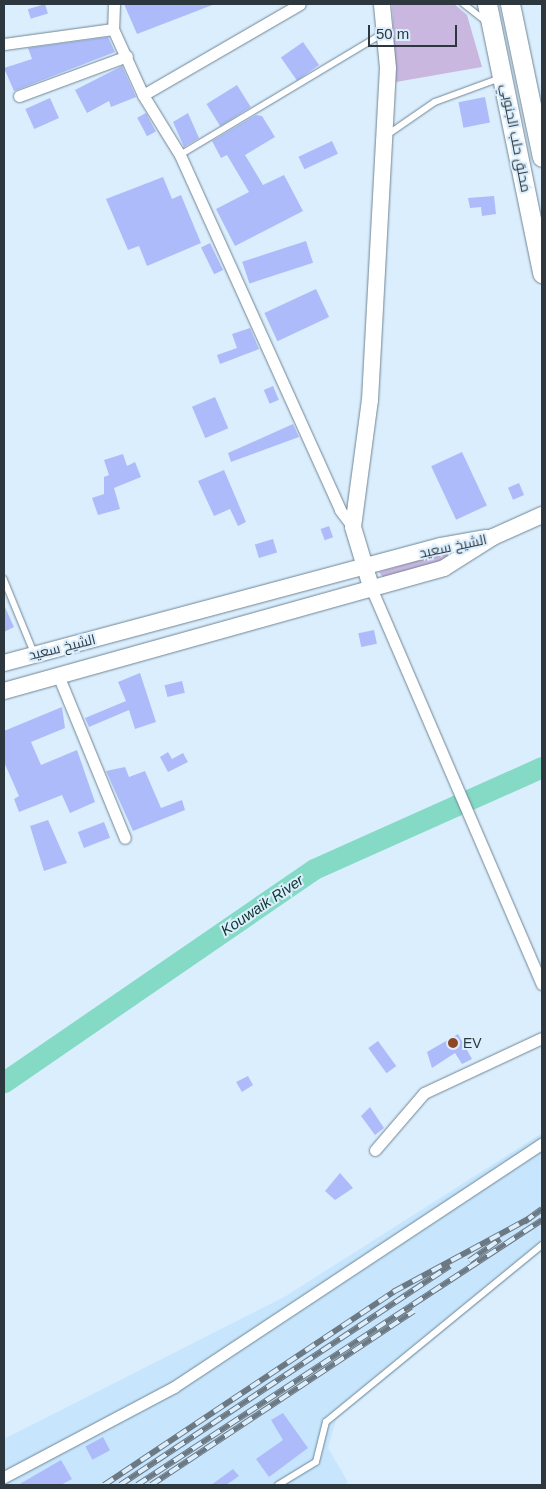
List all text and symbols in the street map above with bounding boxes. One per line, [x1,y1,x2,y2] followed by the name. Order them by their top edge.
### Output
[371,15,460,47] scale bar
[376,25,409,42] text: 50 m
[497,82,535,194] street label: محلق حلب الجنوبي
[418,531,488,561] street label: الشيخ سعيد
[27,631,97,663] street label: الشيخ سعيد
[217,871,307,939] water label: Kouwaik River
[463,1035,482,1051] place label: EV
[447,1037,459,1049] marker: EV

